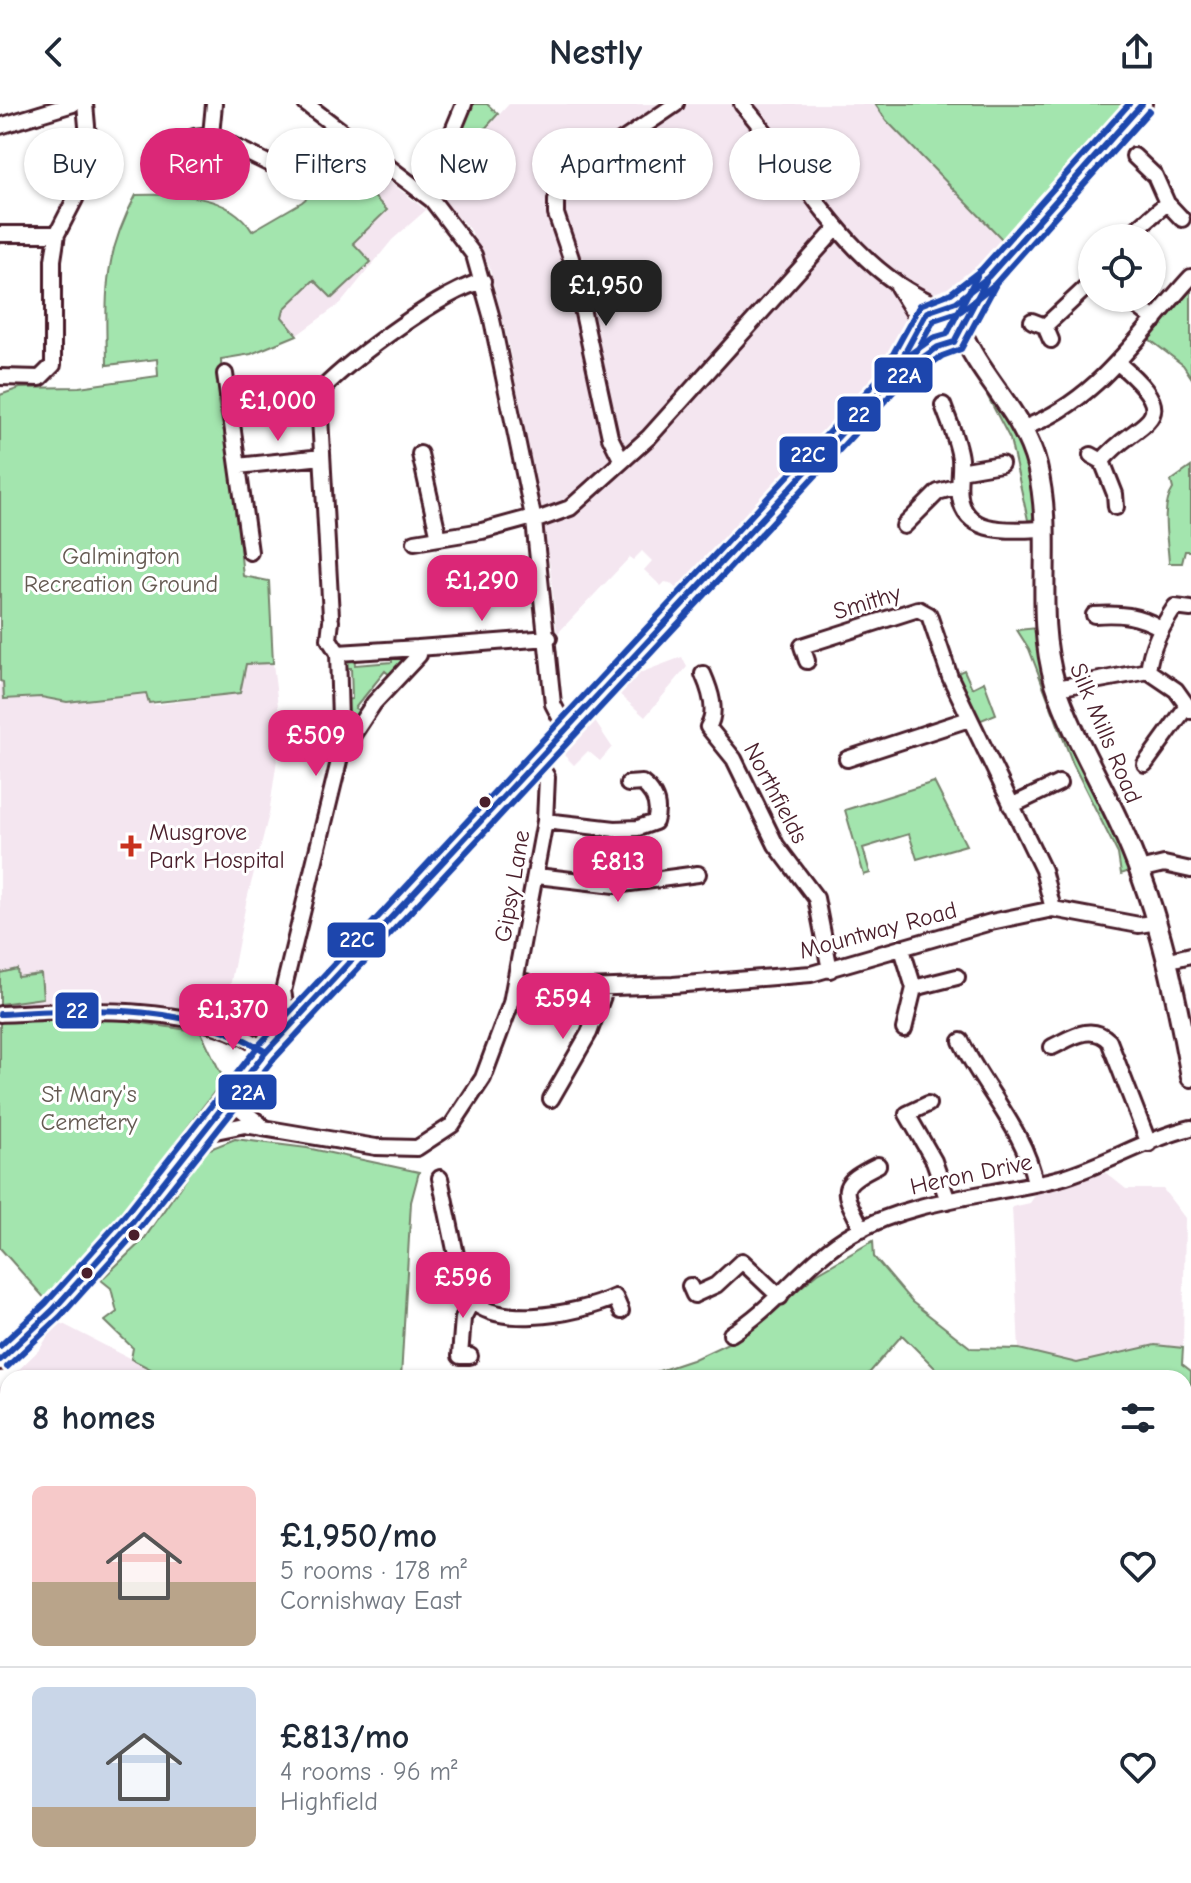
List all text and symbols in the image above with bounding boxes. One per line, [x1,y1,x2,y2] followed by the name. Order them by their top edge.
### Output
[32,30,76,74] icon: back
[1115,30,1159,74] icon: share
[549,32,642,73] text: Nestly
[24,128,124,200] chip: Buy
[140,128,250,200] chip: Rent
[266,128,395,200] chip: Filters
[411,128,516,200] chip: New
[532,128,713,200] chip: Apartment
[729,128,860,200] chip: House
[1078,224,1166,312] map controls
[1078,224,1166,312] button: locate
[541,260,671,328] pin: £1,950
[569,271,643,301] text: £1,950
[873,356,934,394] line badge: 22A
[887,363,921,389] text: 22A
[213,375,343,443] pin: £1,000
[240,386,316,416] text: £1,000
[836,395,882,433] line badge: 22
[848,402,870,428] text: 22
[778,435,839,474] line badge: 22C
[790,442,826,468] text: 22C
[24,542,218,598] park label: Galmington Recreation Ground
[417,555,547,623] pin: £1,290
[445,566,519,596] text: £1,290
[830,578,904,625] street label: Smithy
[1064,659,1148,807] street label: Silk Mills Road
[269,710,363,778] pin: £509
[286,721,346,751] text: £509
[738,738,814,848] street label: Northfields
[477,794,493,810] unlabelled marker
[149,818,285,874] place label: Musgrove Park Hospital
[488,828,536,944] street label: Gipsy Lane
[120,835,142,857] marker: Musgrove Park Hospital
[571,836,665,904] pin: £813
[591,847,645,877] text: £813
[796,896,960,964] street label: Mountway Road
[326,921,387,959] line badge: 22C
[339,927,375,953] text: 22C
[516,973,610,1041] pin: £594
[168,984,298,1052] pin: £1,370
[535,984,591,1014] text: £594
[54,991,100,1030] line badge: 22
[197,995,269,1025] text: £1,370
[66,998,88,1024] text: 22
[217,1073,278,1111] line badge: 22A
[40,1080,138,1136] park label: St Mary's Cemetery
[231,1080,265,1106] text: 22A
[907,1147,1035,1201] street label: Heron Drive
[126,1227,142,1243] unlabelled marker
[416,1252,510,1320] pin: £596
[434,1263,492,1293] text: £596
[79,1265,95,1281] unlabelled marker
[1116,1396,1160,1440] icon: filters
[32,1398,155,1438] text: 8 homes
[280,1516,437,1556] text: £1,950/mo
[96,1518,192,1614] icon: home
[1116,1544,1160,1588] icon: heart
[280,1556,467,1586] text: 5 rooms · 178 m²
[280,1586,461,1616] text: Cornishway East
[280,1717,409,1757] text: £813/mo
[96,1719,192,1815] icon: home
[1116,1745,1160,1789] icon: heart
[280,1757,457,1787] text: 4 rooms · 96 m²
[280,1787,378,1817] text: Highfield

